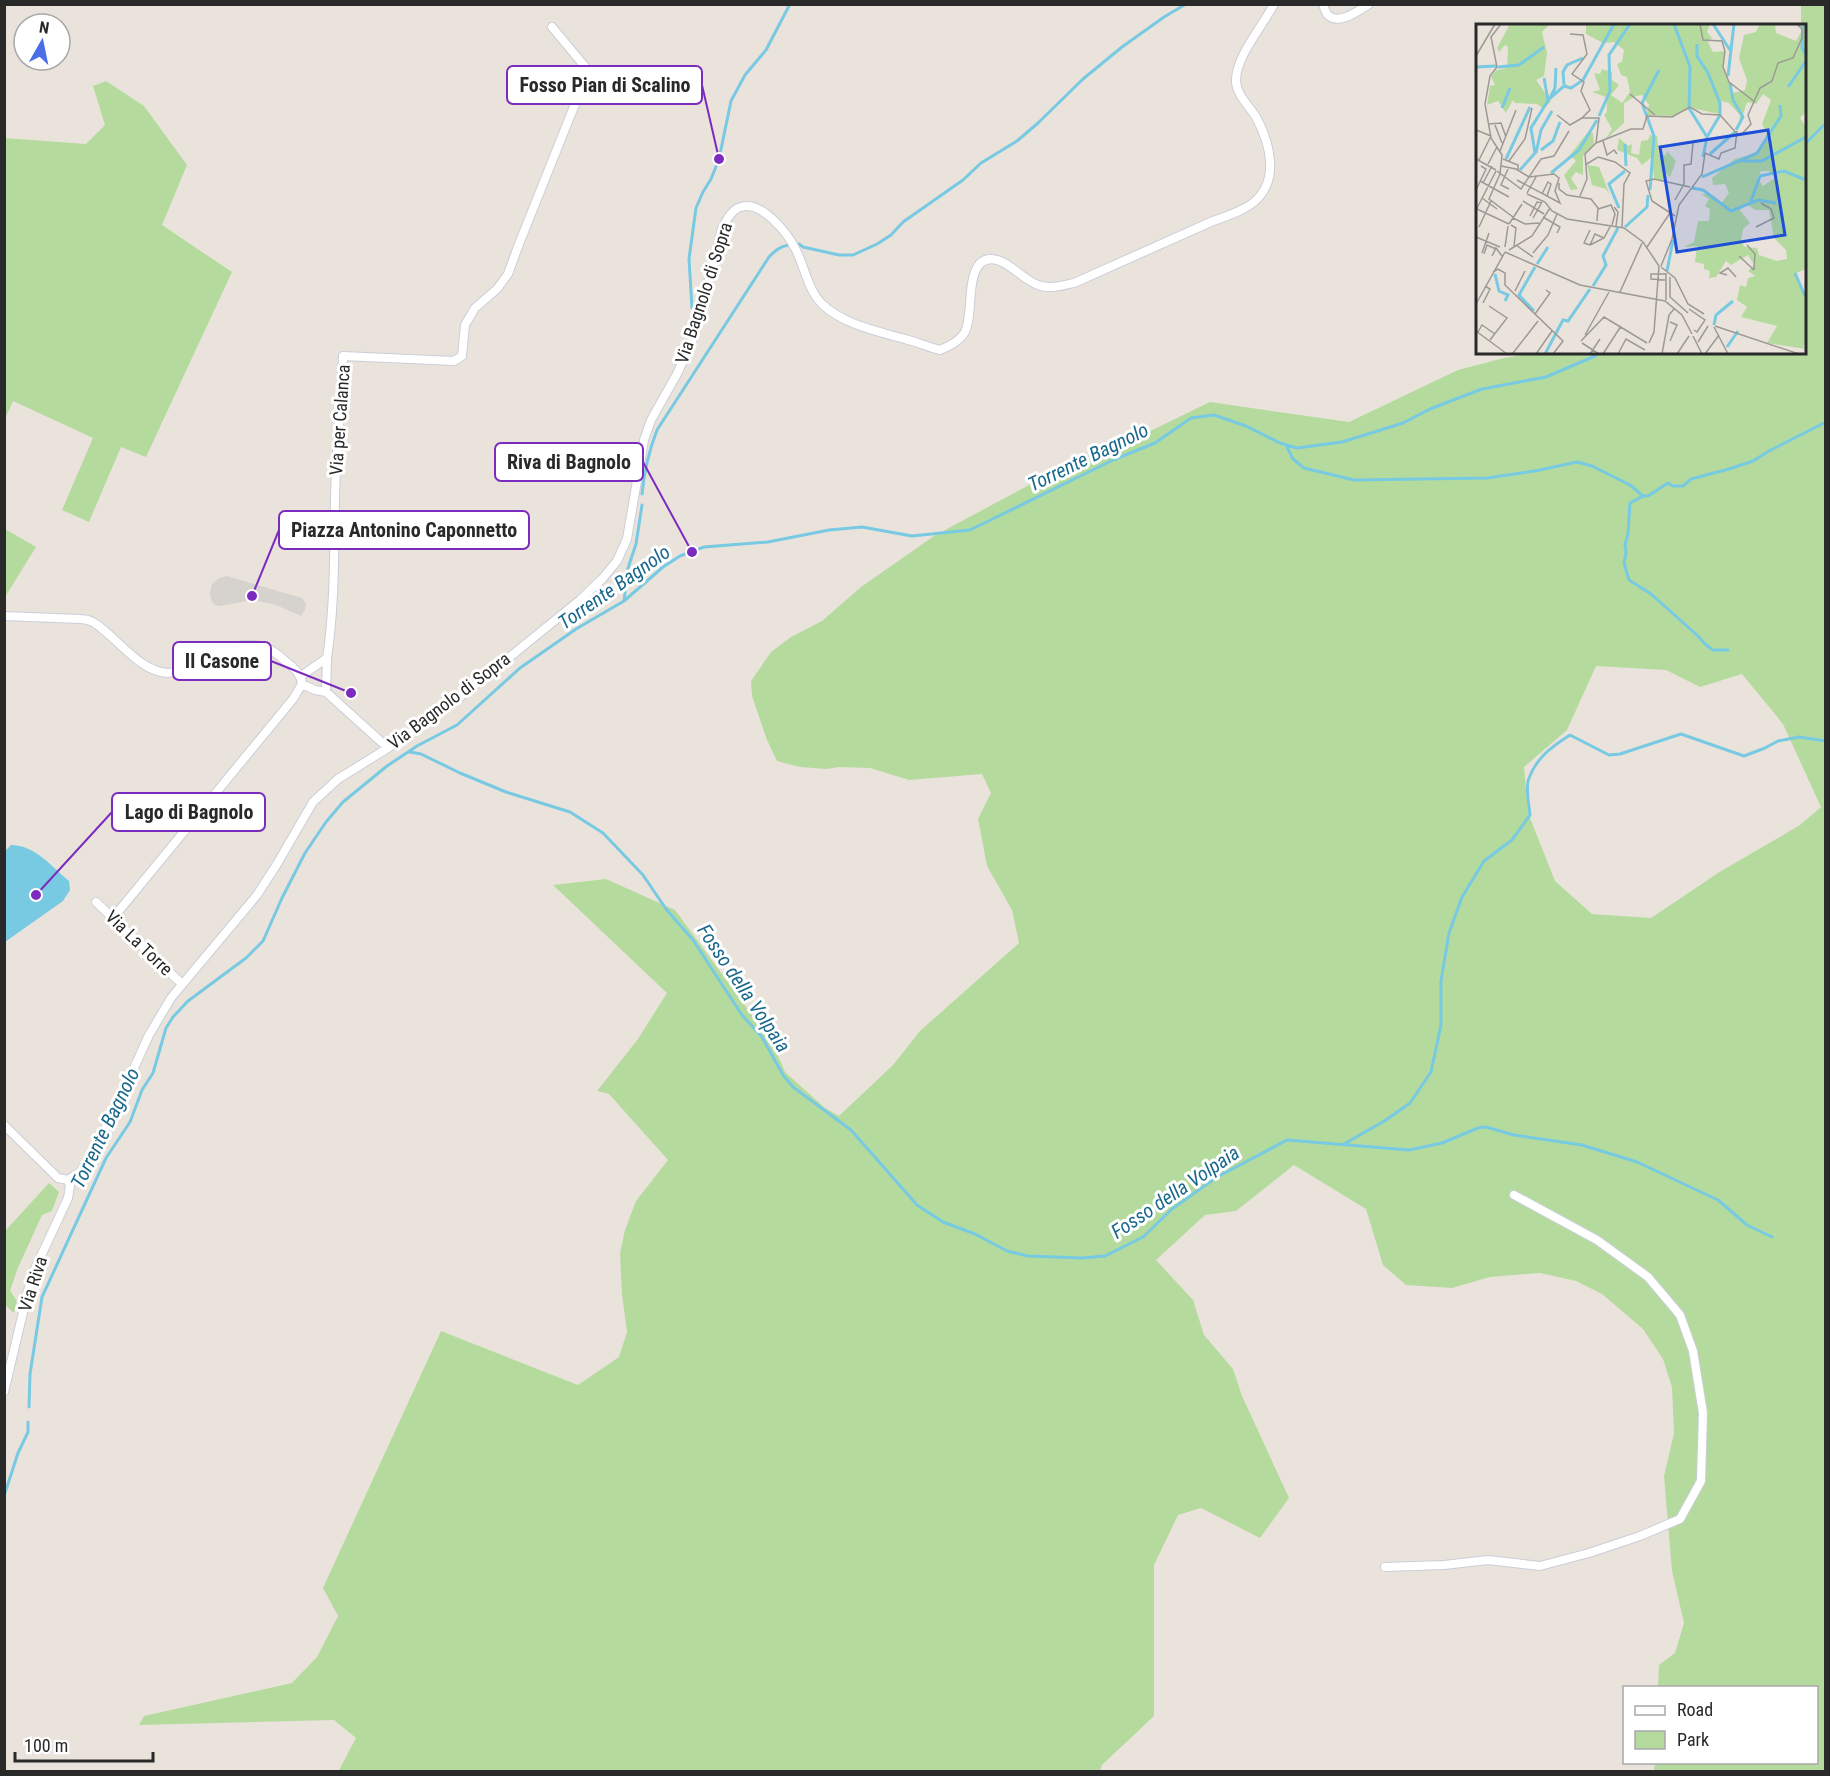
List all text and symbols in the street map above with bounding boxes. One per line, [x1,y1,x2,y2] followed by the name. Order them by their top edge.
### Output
[12,12,72,72] north arrow
[38,18,51,38] text: N
[1476,24,1806,354] inset map
[507,66,702,104] callout: Fosso Pian di Scalino
[519,73,691,97] text: Fosso Pian di Scalino
[671,219,736,366] street label: Via Bagnolo di Sopra
[325,364,354,476] street label: Via per Calanca
[1024,417,1152,497] water label: Torrente Bagnolo
[495,443,643,481] callout: Riva di Bagnolo
[507,450,631,474] text: Riva di Bagnolo
[279,511,529,549] callout: Piazza Antonino Caponnetto
[291,518,517,542] text: Piazza Antonino Caponnetto
[553,540,675,634] water label: Torrente Bagnolo
[173,642,271,680] callout: Il Casone
[383,648,514,753] street label: Via Bagnolo di Sopra
[185,649,259,673] text: Il Casone
[112,793,265,831] callout: Lago di Bagnolo
[125,800,253,824] text: Lago di Bagnolo
[102,906,177,980] street label: Via La Torre
[692,919,796,1057] water label: Fosso della Volpaia
[65,1064,145,1192] water label: Torrente Bagnolo
[1106,1140,1244,1244] water label: Fosso della Volpaia
[14,1254,51,1314] street label: Via Riva
[1623,1686,1818,1764] legend
[1677,1699,1713,1720] text: Road
[15,1725,153,1763] scale bar
[1677,1729,1709,1750] text: Park
[24,1735,68,1756] text: 100 m

